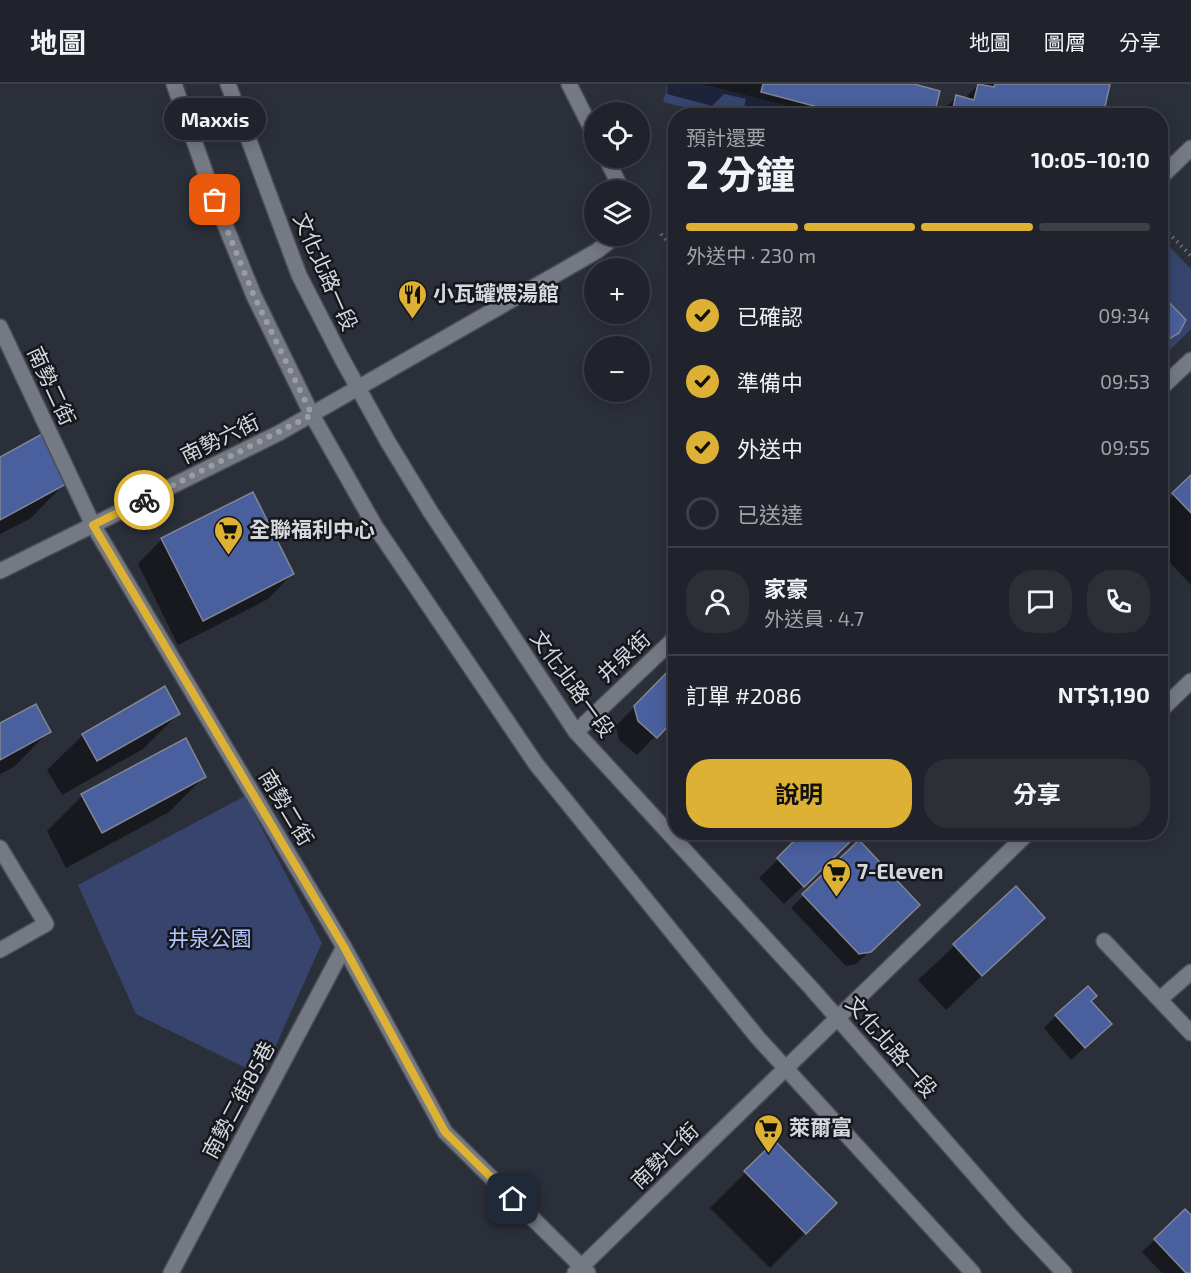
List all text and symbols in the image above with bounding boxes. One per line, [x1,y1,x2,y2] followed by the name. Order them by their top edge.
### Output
[30,25,86,59] text: 地圖
[969,29,1011,54] text: 地圖
[1044,29,1086,54] text: 圖層
[1119,29,1161,54] text: 分享
[164,98,266,140] callout: Maxxis
[584,102,650,402] map controls
[584,102,650,168] button: locate
[181,107,249,131] text: Maxxis
[686,125,766,149] text: 預計還要
[1031,146,1150,172] text: 10:05–10:10
[686,150,795,197] text: 2 分鐘
[189,174,240,225] pin
[584,180,650,246] button: layers
[198,183,231,216] icon: bag
[289,209,363,334] street label: 文化北路一段
[686,243,816,267] text: 外送中 · 230 m
[584,258,650,324] button: +
[396,278,428,320] restaurant icon: 小瓦罐煨湯館
[433,280,559,305] place label: 小瓦罐煨湯館
[686,299,719,332] icon: check
[737,303,803,329] text: 已確認
[1098,303,1150,327] text: 09:34
[584,336,650,402] button: −
[23,342,81,429] street label: 南勢二街
[686,365,719,398] icon: check
[737,369,803,395] text: 準備中
[1100,369,1150,393] text: 09:53
[176,408,263,467] street label: 南勢六街
[686,431,719,464] icon: check
[737,435,803,461] text: 外送中
[1100,435,1150,459] text: 09:55
[114,470,174,530] courier
[128,484,161,517] icon: bike
[737,501,803,527] text: 已送達
[212,514,244,556] supermarket icon: 全聯福利中心
[249,516,375,541] place label: 全聯福利中心
[686,570,749,633] button: person
[1009,570,1072,633] button: chat
[1087,570,1150,633] button: phone
[764,575,808,601] text: 家豪
[764,606,864,630] text: 外送員 · 4.7
[526,625,620,741] street label: 文化北路一段
[591,625,655,687] street label: 井泉街
[1058,681,1150,707] text: NT$1,190
[686,682,802,708] text: 訂單 #2086
[686,759,912,828] button: 說明
[924,759,1150,828] button: 分享
[255,765,320,850] street label: 南勢二街
[820,856,852,898] supermarket icon: 7-Eleven
[857,858,943,883] place label: 7-Eleven
[168,925,252,950] park label: 井泉公園
[841,990,943,1102] street label: 文化北路一段
[196,1036,279,1162] street label: 南勢二街85巷
[752,1112,784,1154] supermarket icon: 萊爾富
[789,1114,852,1139] place label: 萊爾富
[625,1117,703,1193] street label: 南勢七街
[487,1173,538,1224] pin
[496,1182,529,1215] icon: home

